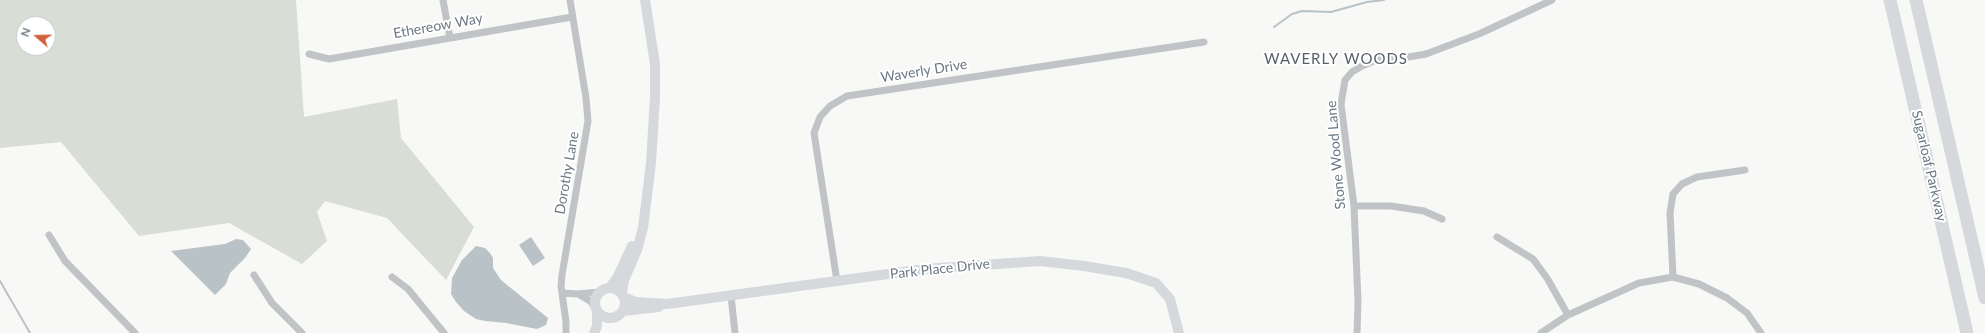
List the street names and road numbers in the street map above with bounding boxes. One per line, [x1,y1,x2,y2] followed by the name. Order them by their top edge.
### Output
[392,10,484,42] street label: Ethereow Way
[879,56,969,86] street label: Waverly Drive
[1323,100,1349,210] street label: Stone Wood Lane
[1908,109,1950,223] street label: Sugarloaf Parkway
[551,130,583,216] street label: Dorothy Lane
[889,255,991,283] street label: Park Place Drive

